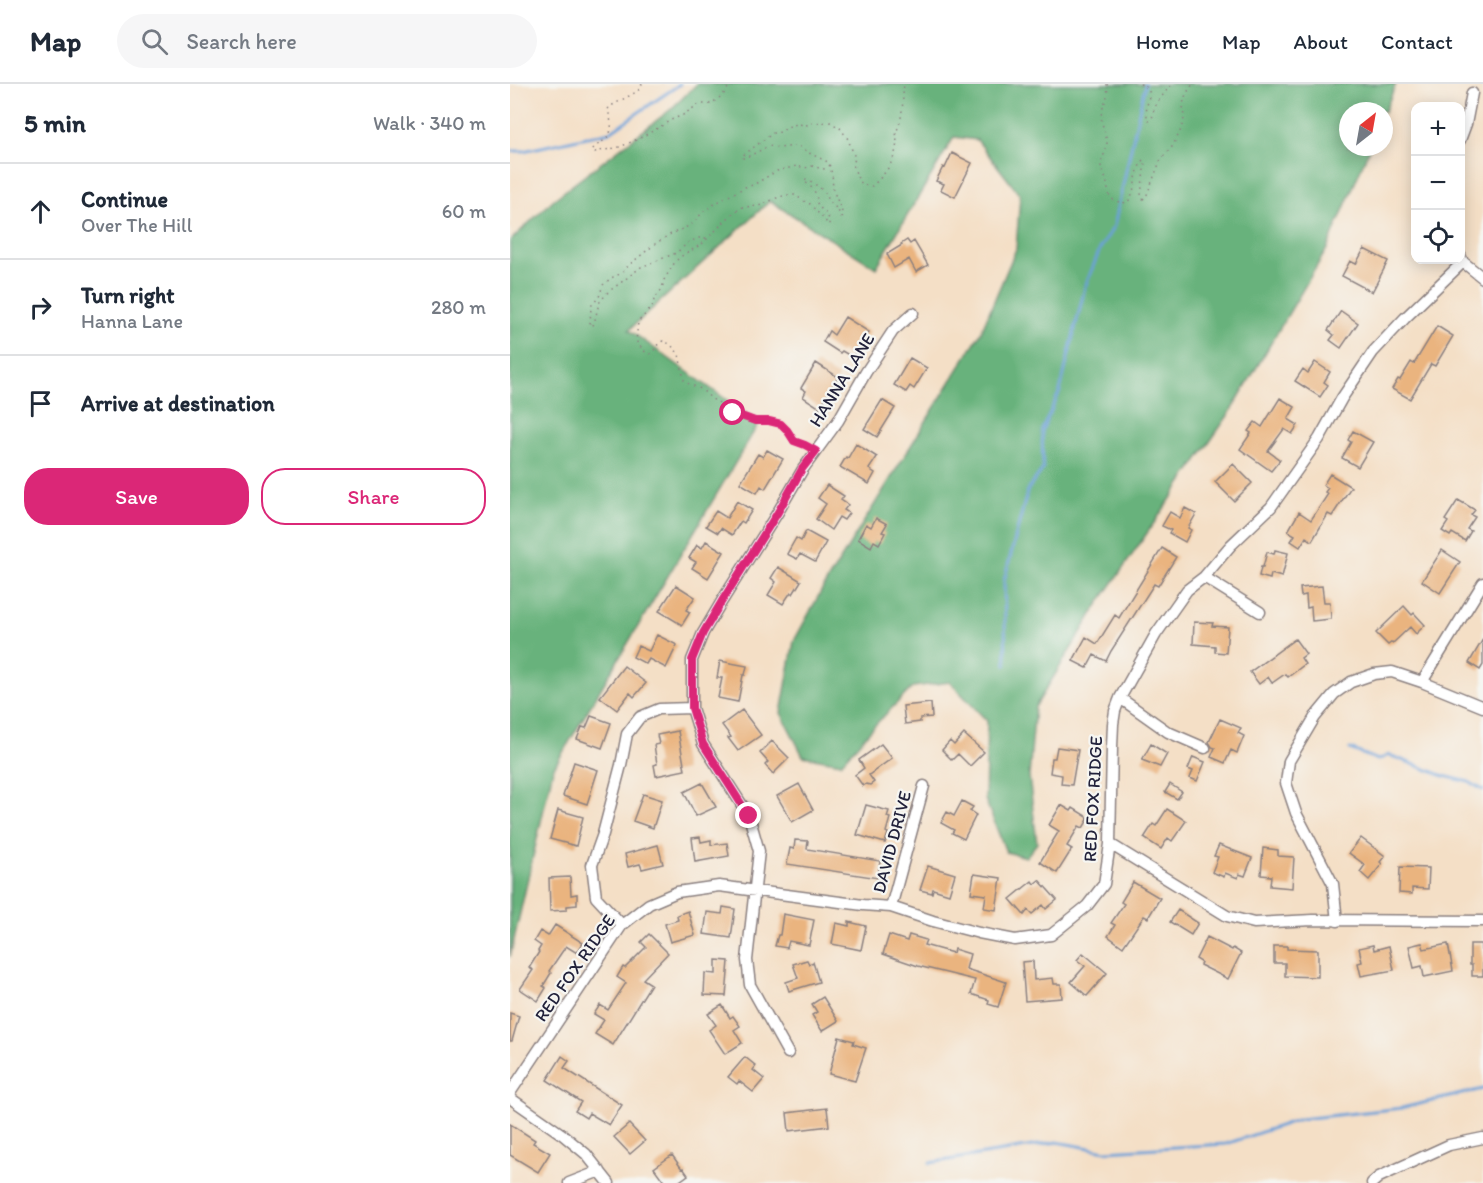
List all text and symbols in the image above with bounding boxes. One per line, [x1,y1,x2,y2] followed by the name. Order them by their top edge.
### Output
[117,14,537,68] search box
[30,24,81,58] text: Map
[138,25,171,58] icon: search
[186,28,297,55] text: Search here
[1136,29,1189,54] text: Home
[1222,29,1261,54] text: Map
[1294,29,1348,54] text: About
[1381,29,1453,54] text: Contact
[1339,102,1393,156] north arrow
[1411,102,1465,264] map controls
[1411,102,1465,156] button: +
[24,107,86,139] text: 5 min
[373,111,486,135] text: Walk · 340 m
[1411,156,1465,210] button: −
[81,186,168,213] text: Continue
[24,195,57,228] icon: ahead
[442,199,486,223] text: 60 m
[1411,210,1465,264] button: locate
[81,213,192,237] text: Over The Hill
[81,282,175,309] text: Turn right
[24,291,57,324] icon: right
[431,295,486,319] text: 280 m
[81,309,183,333] text: Hanna Lane
[804,329,880,431] street label: HANNA LANE
[24,387,57,420] icon: arrive
[81,390,275,417] text: Arrive at destination
[719,399,745,425] route start
[24,468,249,525] button: Save
[261,468,486,525] button: Share
[1079,735,1107,863] street label: RED FOX RIDGE
[868,788,916,895] street label: DAVID DRIVE
[735,802,761,828] route end
[530,910,620,1026] street label: RED FOX RIDGE

